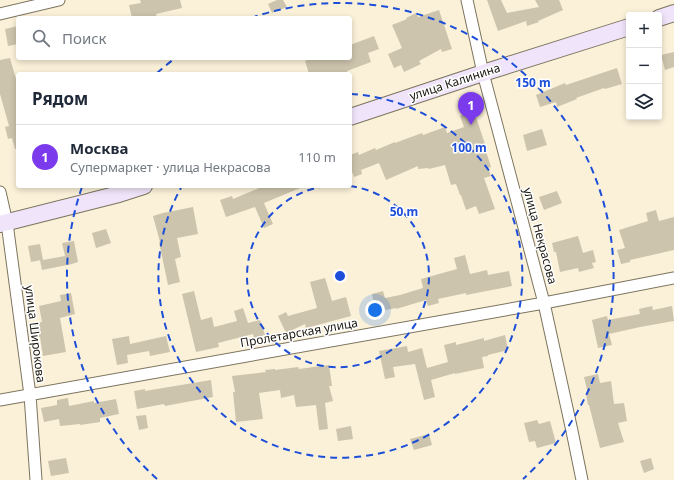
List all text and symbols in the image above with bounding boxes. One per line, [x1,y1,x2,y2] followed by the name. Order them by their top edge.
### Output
[626,12,662,120] map controls
[626,12,662,48] button: +
[16,16,352,60] search box
[30,27,52,49] icon: search
[62,28,107,48] text: Поиск
[626,48,662,84] button: −
[407,59,502,104] street label: улица Калинина
[515,74,551,91] text: 150 m
[626,84,662,120] button: layers
[32,87,88,110] text: Рядом
[458,92,484,125] pin: 1
[70,138,128,158] text: Москва
[451,139,487,156] text: 100 m
[41,148,49,166] text: 1
[298,148,336,166] text: 110 m
[70,158,271,176] text: Супермаркет · улица Некрасова
[519,186,562,286] street label: улица Некрасова
[390,203,418,220] text: 50 m
[333,269,347,283] centre of rings
[21,284,50,384] street label: улица Широкова
[365,300,385,320] your location
[239,314,359,351] street label: Пролетарская улица

